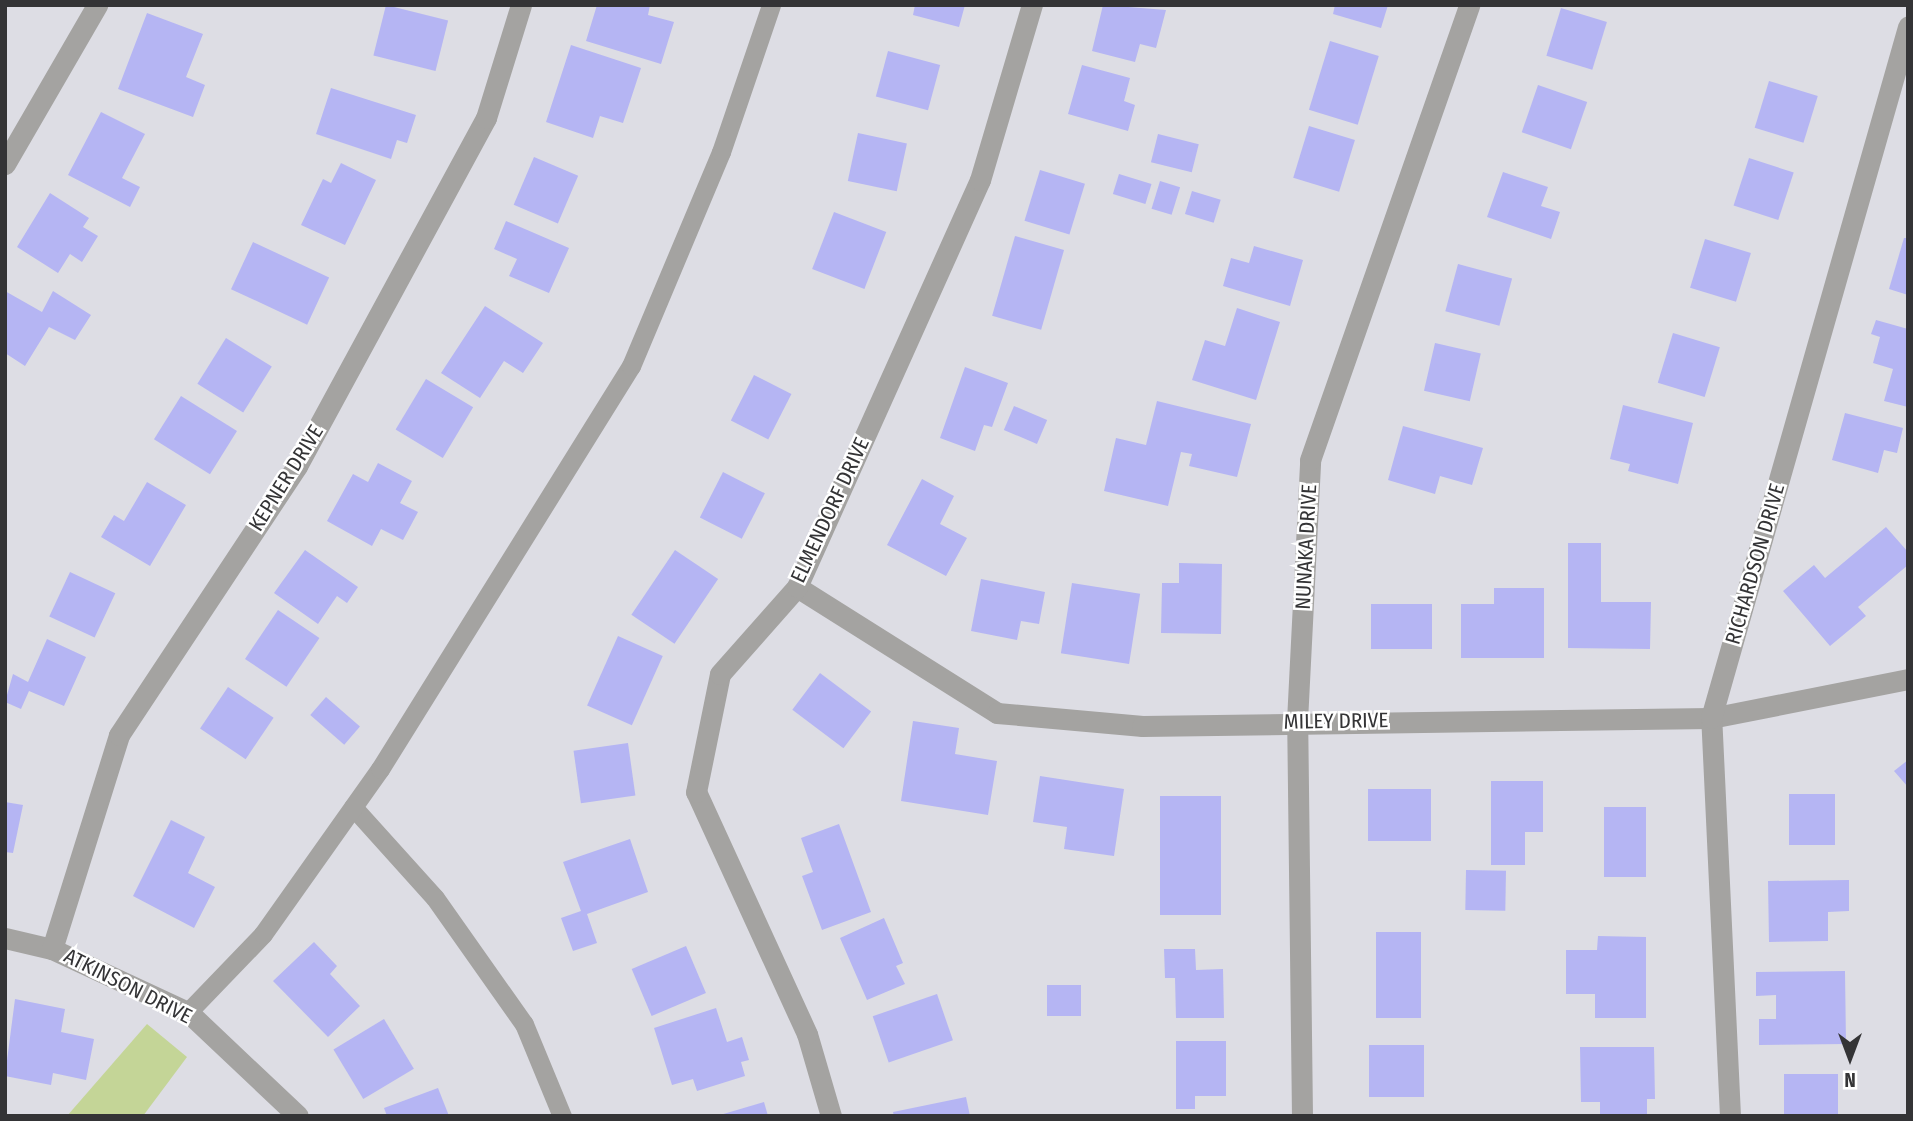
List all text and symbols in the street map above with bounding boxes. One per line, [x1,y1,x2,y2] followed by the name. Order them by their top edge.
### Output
[243,420,329,536] street label: KEPNER DRIVE
[785,433,875,587] street label: ELMENDORF DRIVE
[1720,481,1790,647] street label: RICHARDSON DRIVE
[1290,484,1322,610] street label: NUNAKA DRIVE
[1284,707,1388,735] street label: MILEY DRIVE
[60,943,196,1029] street label: ATKINSON DRIVE
[1815,1023,1885,1093] north arrow
[1844,1068,1856,1091] text: N

